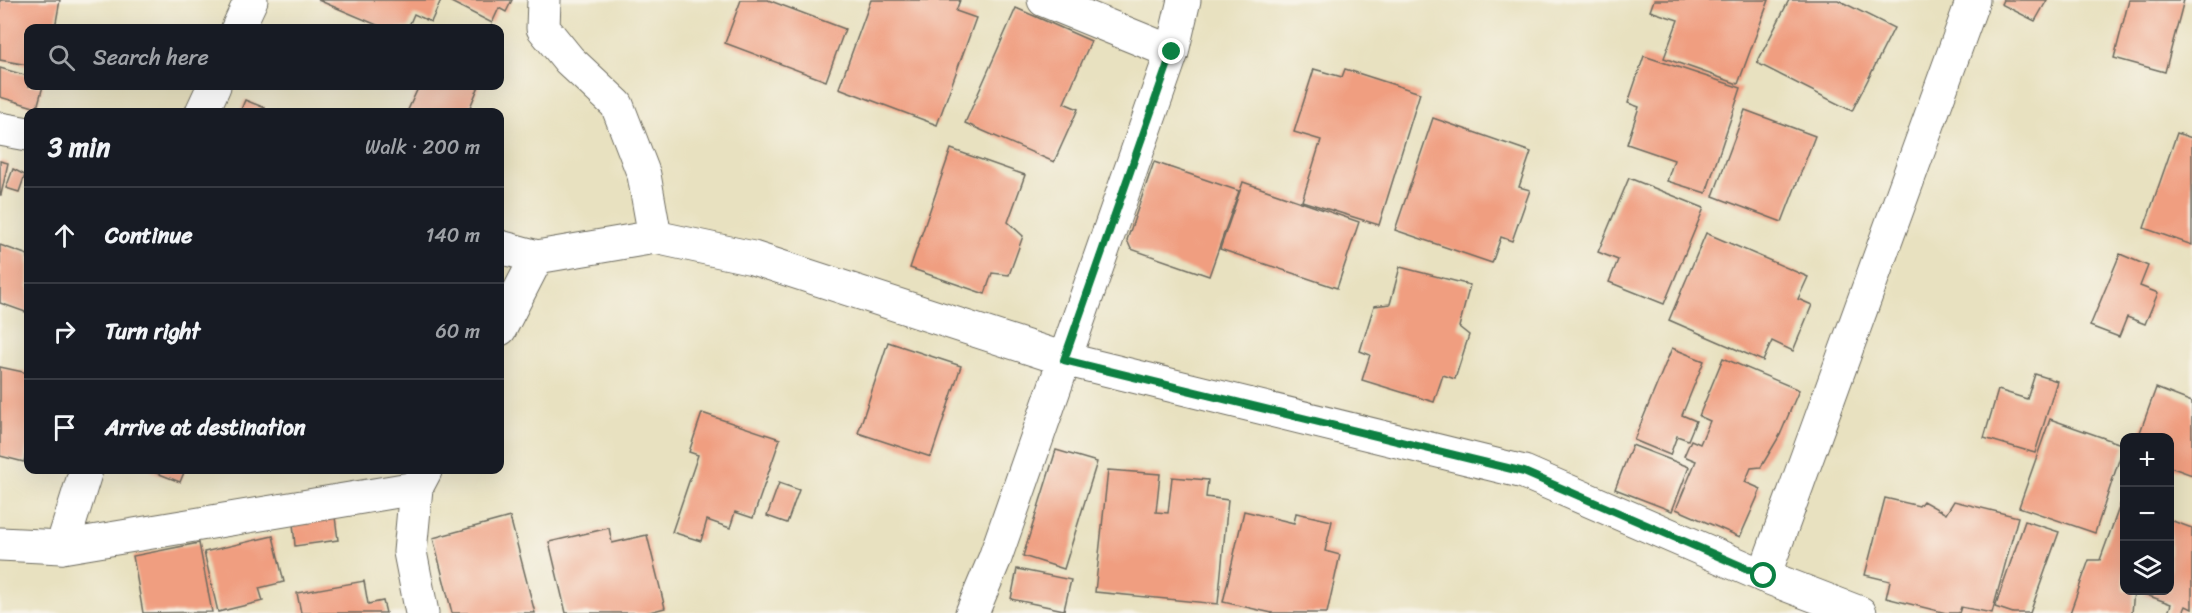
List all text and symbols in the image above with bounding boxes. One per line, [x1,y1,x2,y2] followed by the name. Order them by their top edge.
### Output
[24,24,504,90] search box
[93,38,209,77] text: Search here
[1158,38,1184,64] route end
[45,41,78,74] icon: search
[48,124,110,170] text: 3 min
[365,130,480,165] text: Walk · 200 m
[105,216,193,255] text: Continue
[426,218,480,253] text: 140 m
[48,219,81,252] icon: ahead
[105,312,200,351] text: Turn right
[435,314,480,349] text: 60 m
[48,315,81,348] icon: right
[105,408,306,447] text: Arrive at destination
[48,411,81,444] icon: arrive
[2120,433,2174,595] map controls
[2120,433,2174,487] button: +
[2120,487,2174,541] button: −
[2120,541,2174,595] button: layers
[1750,562,1776,588] route start

